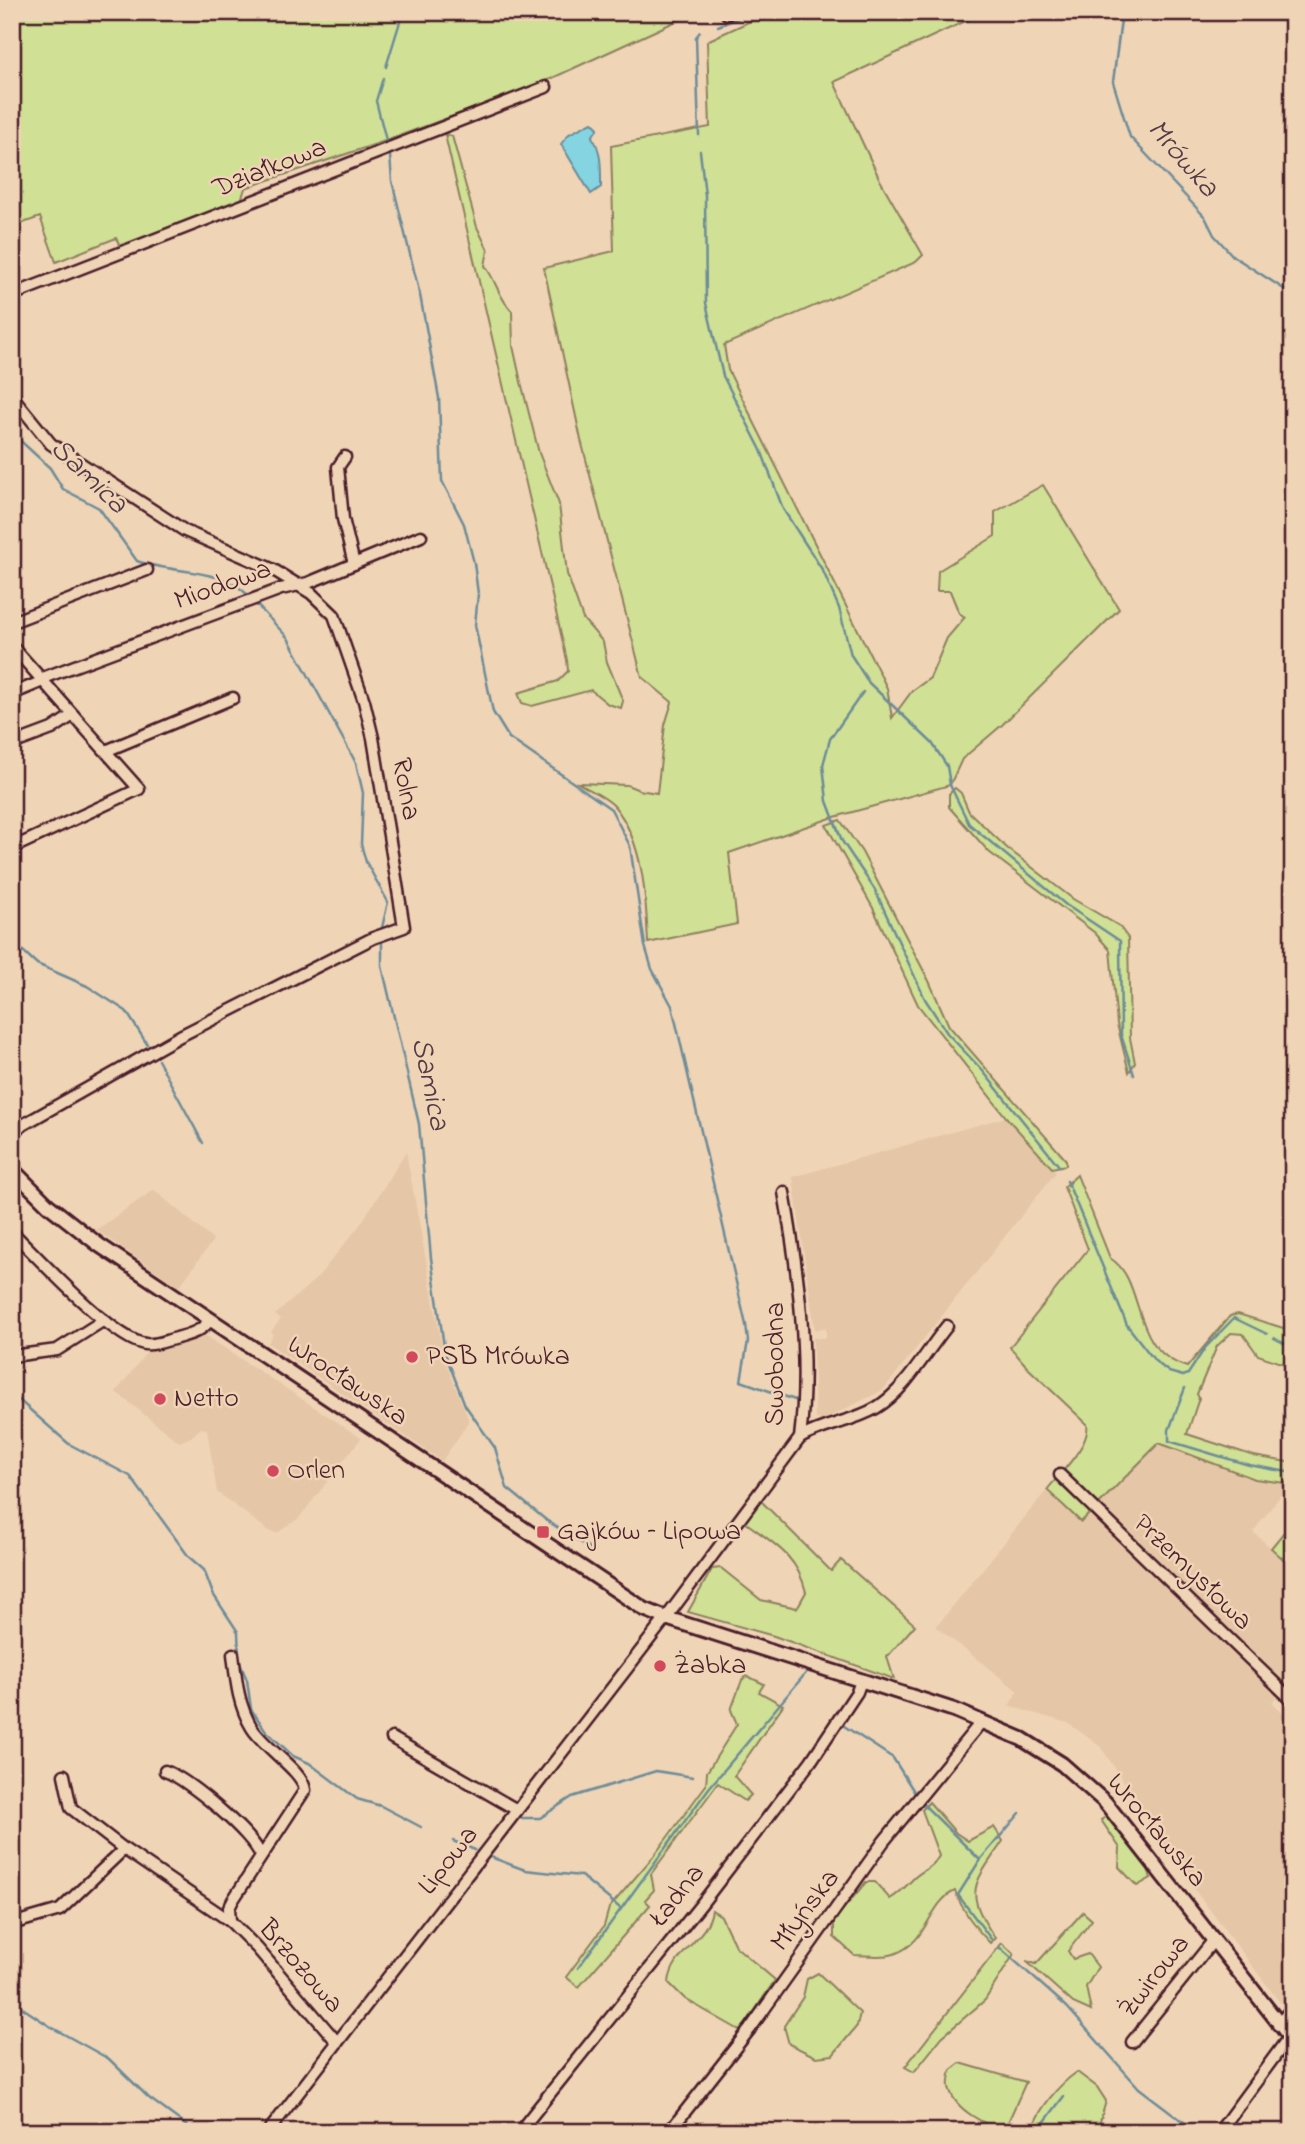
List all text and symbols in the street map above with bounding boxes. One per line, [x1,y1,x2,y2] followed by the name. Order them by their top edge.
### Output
[1135,110,1229,209] water label: Mrówka
[206,128,333,211] street label: Działkowa
[39,429,138,526] water label: Samica
[169,550,277,622] street label: Miodowa
[379,754,431,824] street label: Rolna
[398,1034,460,1135] water label: Samica
[756,1302,797,1426] street label: Swobodna
[278,1326,416,1438] street label: Wrocławska
[426,1337,570,1378] place label: PSB Mrówka
[404,1349,420,1365] marker: PSB Mrówka
[174,1379,239,1420] place label: Netto
[152,1391,168,1407] marker: Netto
[287,1451,345,1492] place label: Orlen
[265,1463,281,1479] marker: Orlen
[1123,1505,1261,1641] street label: Przemysłowa
[557,1512,741,1553] place label: Gajków – Lipowa
[535,1524,551,1540] marker: Gajków – Lipowa
[674,1646,746,1687] place label: Żabka
[652,1658,668,1674] marker: Żabka
[1096,1765,1216,1897] street label: Wrocławska
[409,1817,489,1905] street label: Lipowa
[640,1856,716,1937] street label: Ładna
[761,1861,851,1961] street label: Młyńska
[247,1910,353,2023] street label: Brzozowa
[1109,1927,1201,2027] street label: Żwirowa

